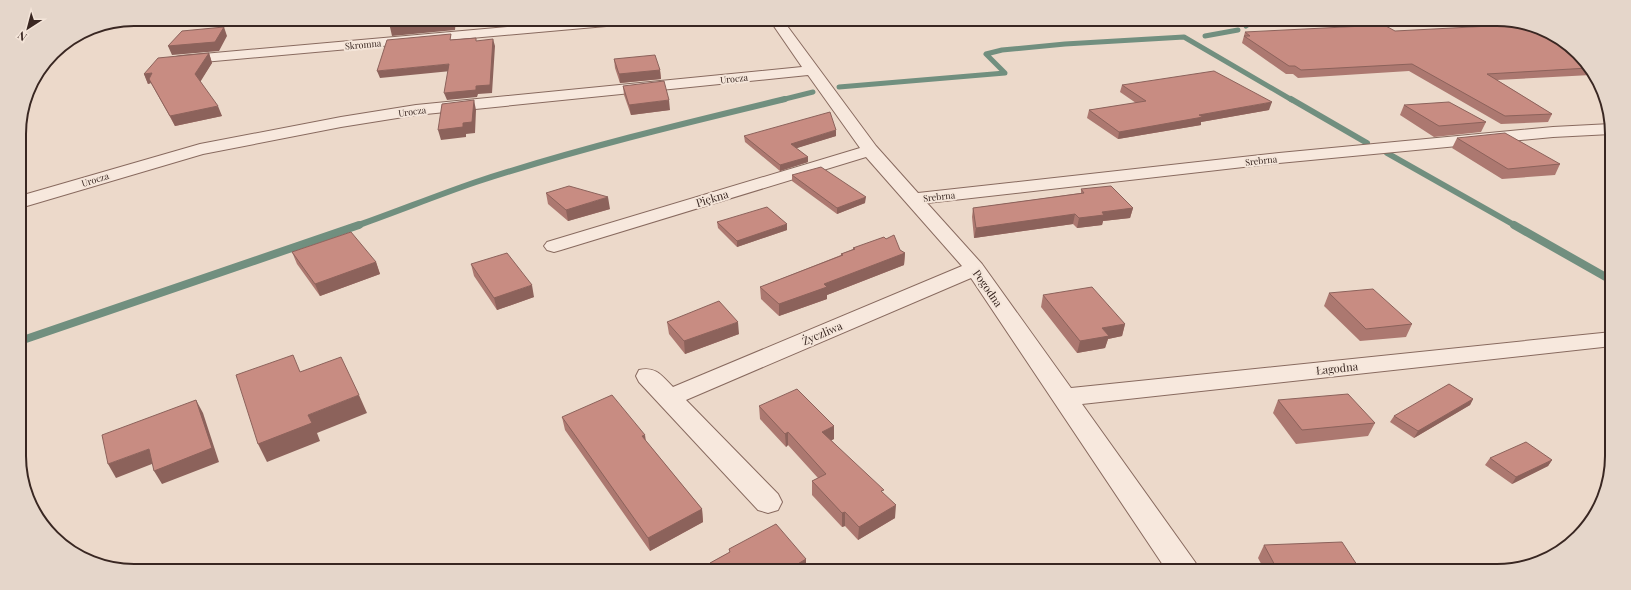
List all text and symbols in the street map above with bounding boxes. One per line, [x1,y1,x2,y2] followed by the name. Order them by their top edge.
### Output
[8,8,48,48] north arrow
[14,28,29,45] text: N
[344,36,382,52] street label: Skromna
[719,71,749,85] street label: Urocza
[397,103,427,119] street label: Urocza
[1244,152,1278,168] street label: Srebrna
[80,169,111,189] street label: Urocza
[694,186,731,210] street label: Piękna
[922,188,956,204] street label: Srebrna
[970,266,1007,310] street label: Pogodna
[799,318,845,348] street label: Życzliwa
[1315,358,1359,378] street label: Łagodna

